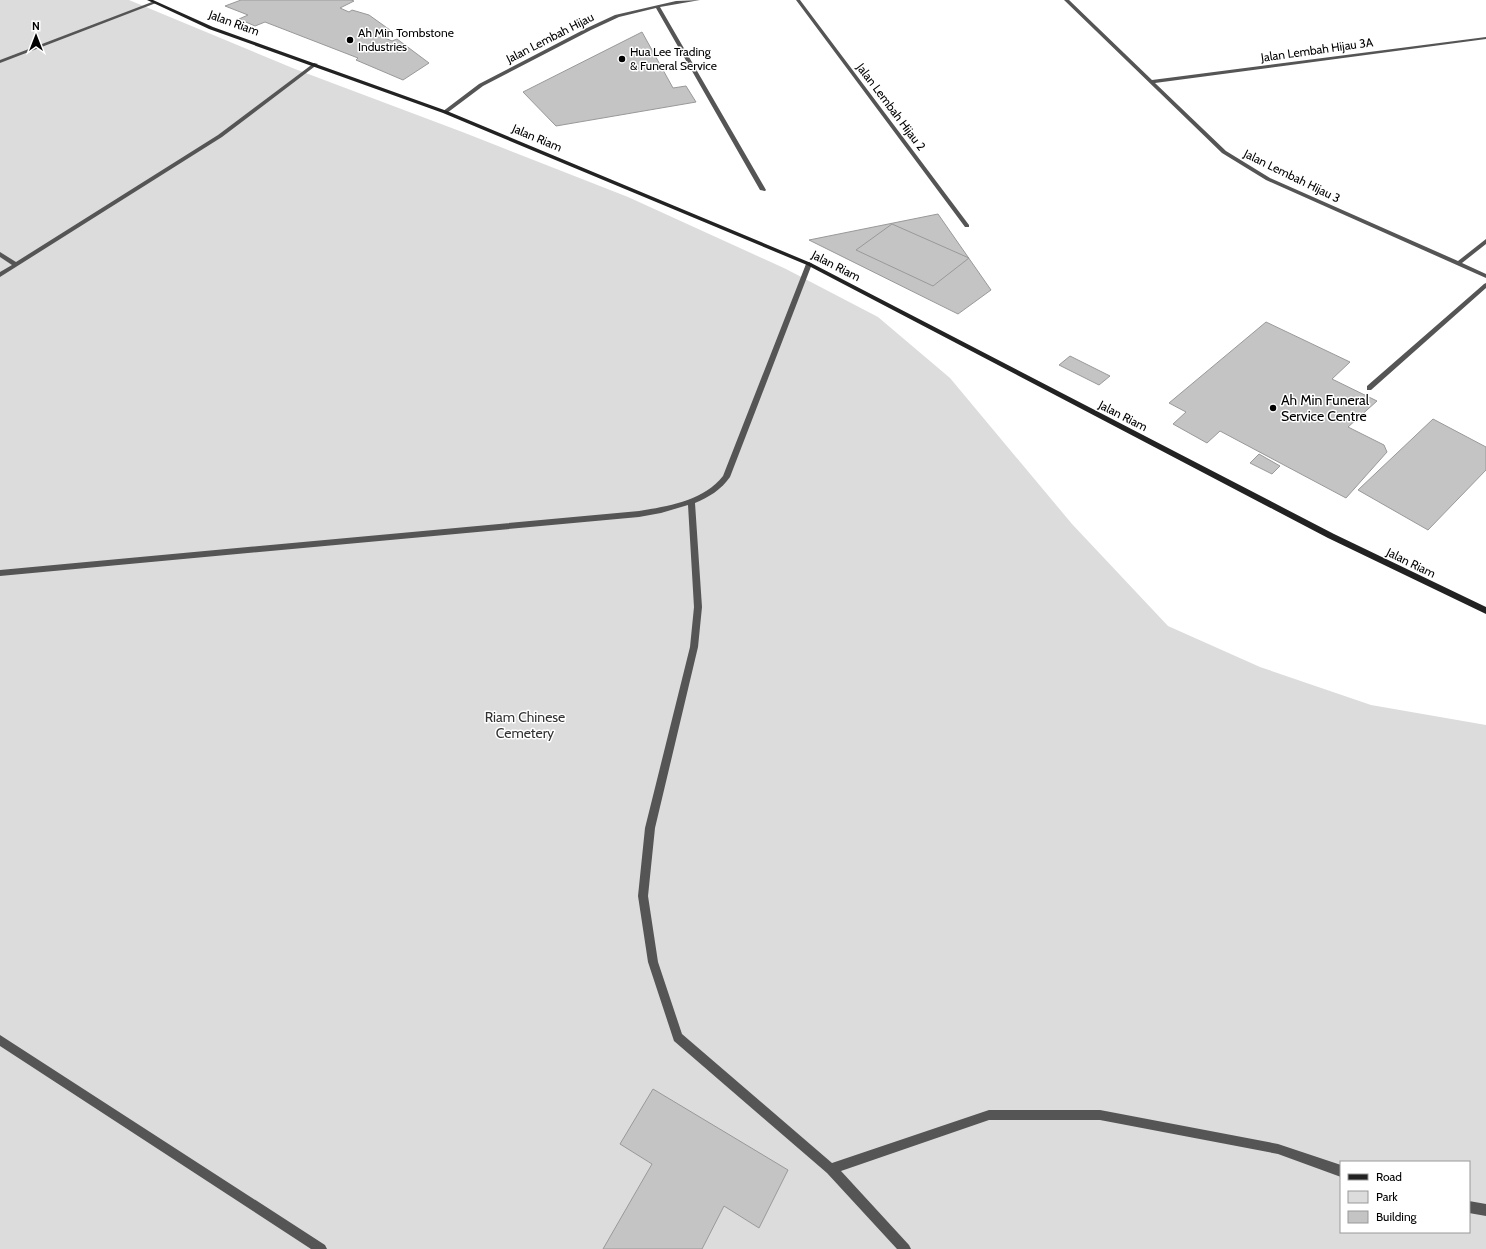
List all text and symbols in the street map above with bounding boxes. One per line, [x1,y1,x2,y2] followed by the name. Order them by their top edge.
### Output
[206,6,261,39] street label: Jalan Riam
[503,9,596,67] street label: Jalan Lembah Hijau
[16,16,56,56] north arrow
[32,19,40,33] text: N
[358,25,454,54] place label: Ah Min Tombstone Industries
[1259,34,1375,65] street label: Jalan Lembah Hijau 3A
[345,35,355,45] marker: Ah Min Tombstone Industries
[630,44,717,73] place label: Hua Lee Trading & Funeral Service
[617,54,627,64] marker: Hua Lee Trading & Funeral Service
[853,59,929,153] street label: Jalan Lembah Hijau 2
[509,120,564,155] street label: Jalan Riam
[1241,145,1343,205] street label: Jalan Lembah Hijau 3
[808,246,863,284] street label: Jalan Riam
[1281,391,1370,425] place label: Ah Min Funeral Service Centre
[1095,396,1150,434] street label: Jalan Riam
[1268,403,1278,413] marker: Ah Min Funeral Service Centre
[1383,544,1438,581] street label: Jalan Riam
[485,708,565,742] park label: Riam Chinese Cemetery
[1340,1161,1470,1233] legend
[1376,1169,1402,1184] text: Road
[1376,1189,1398,1204] text: Park
[1376,1209,1418,1224] text: Building

